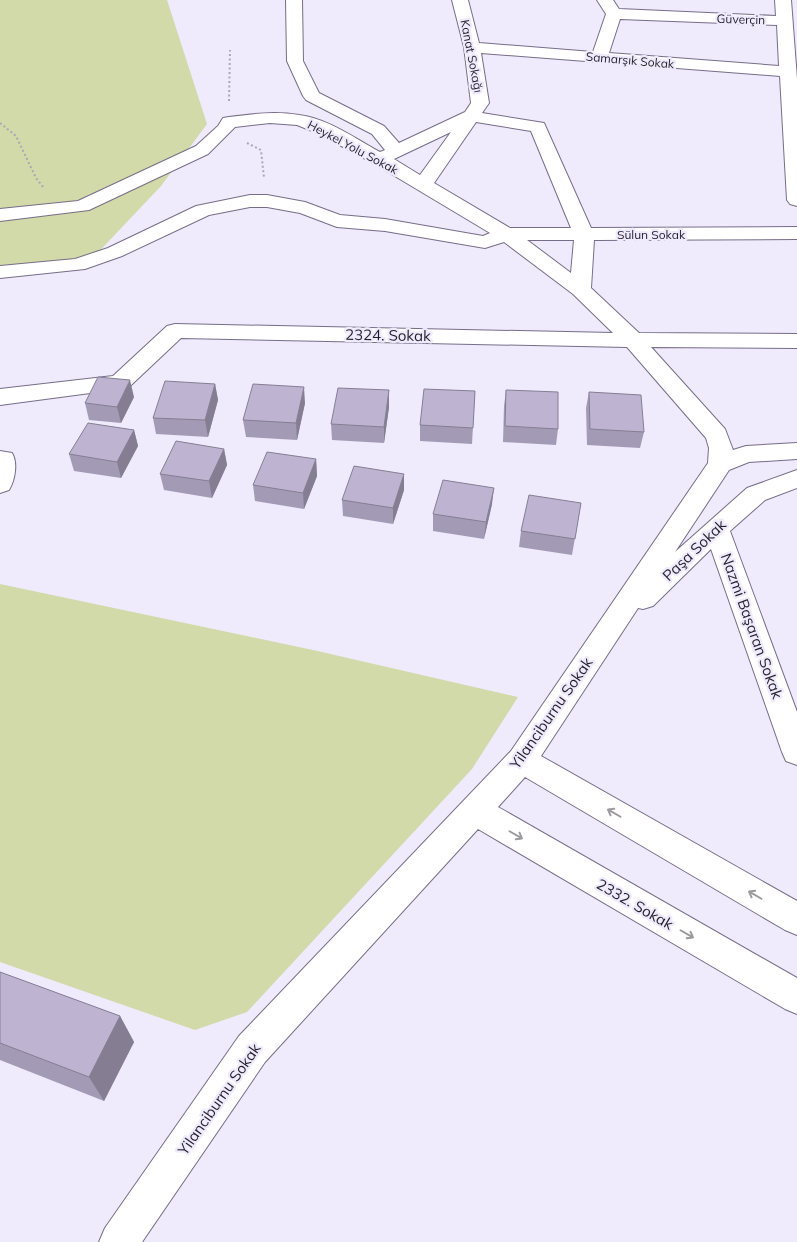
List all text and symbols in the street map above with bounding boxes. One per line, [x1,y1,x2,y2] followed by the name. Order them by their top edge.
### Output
[716,11,766,27] street label: Güverçin
[458,18,486,94] street label: Kanat Sokağı
[585,49,676,71] street label: Samarşık Sokak
[305,117,402,178] street label: Heykel Yolu Sokak
[617,227,686,242] street label: Sülun Sokak
[345,325,431,345] street label: 2324. Sokak
[658,515,730,585] street label: Paşa Sokak
[717,551,787,702] street label: Nazmi Başaran Sokak
[505,653,597,773] street label: Yilanciburnu Sokak
[608,808,622,818] one-way arrow
[509,830,523,840] one-way arrow
[593,874,677,934] street label: 2332. Sokak
[748,889,762,899] one-way arrow
[679,929,694,939] one-way arrow
[173,1039,265,1159] street label: Yilanciburnu Sokak

